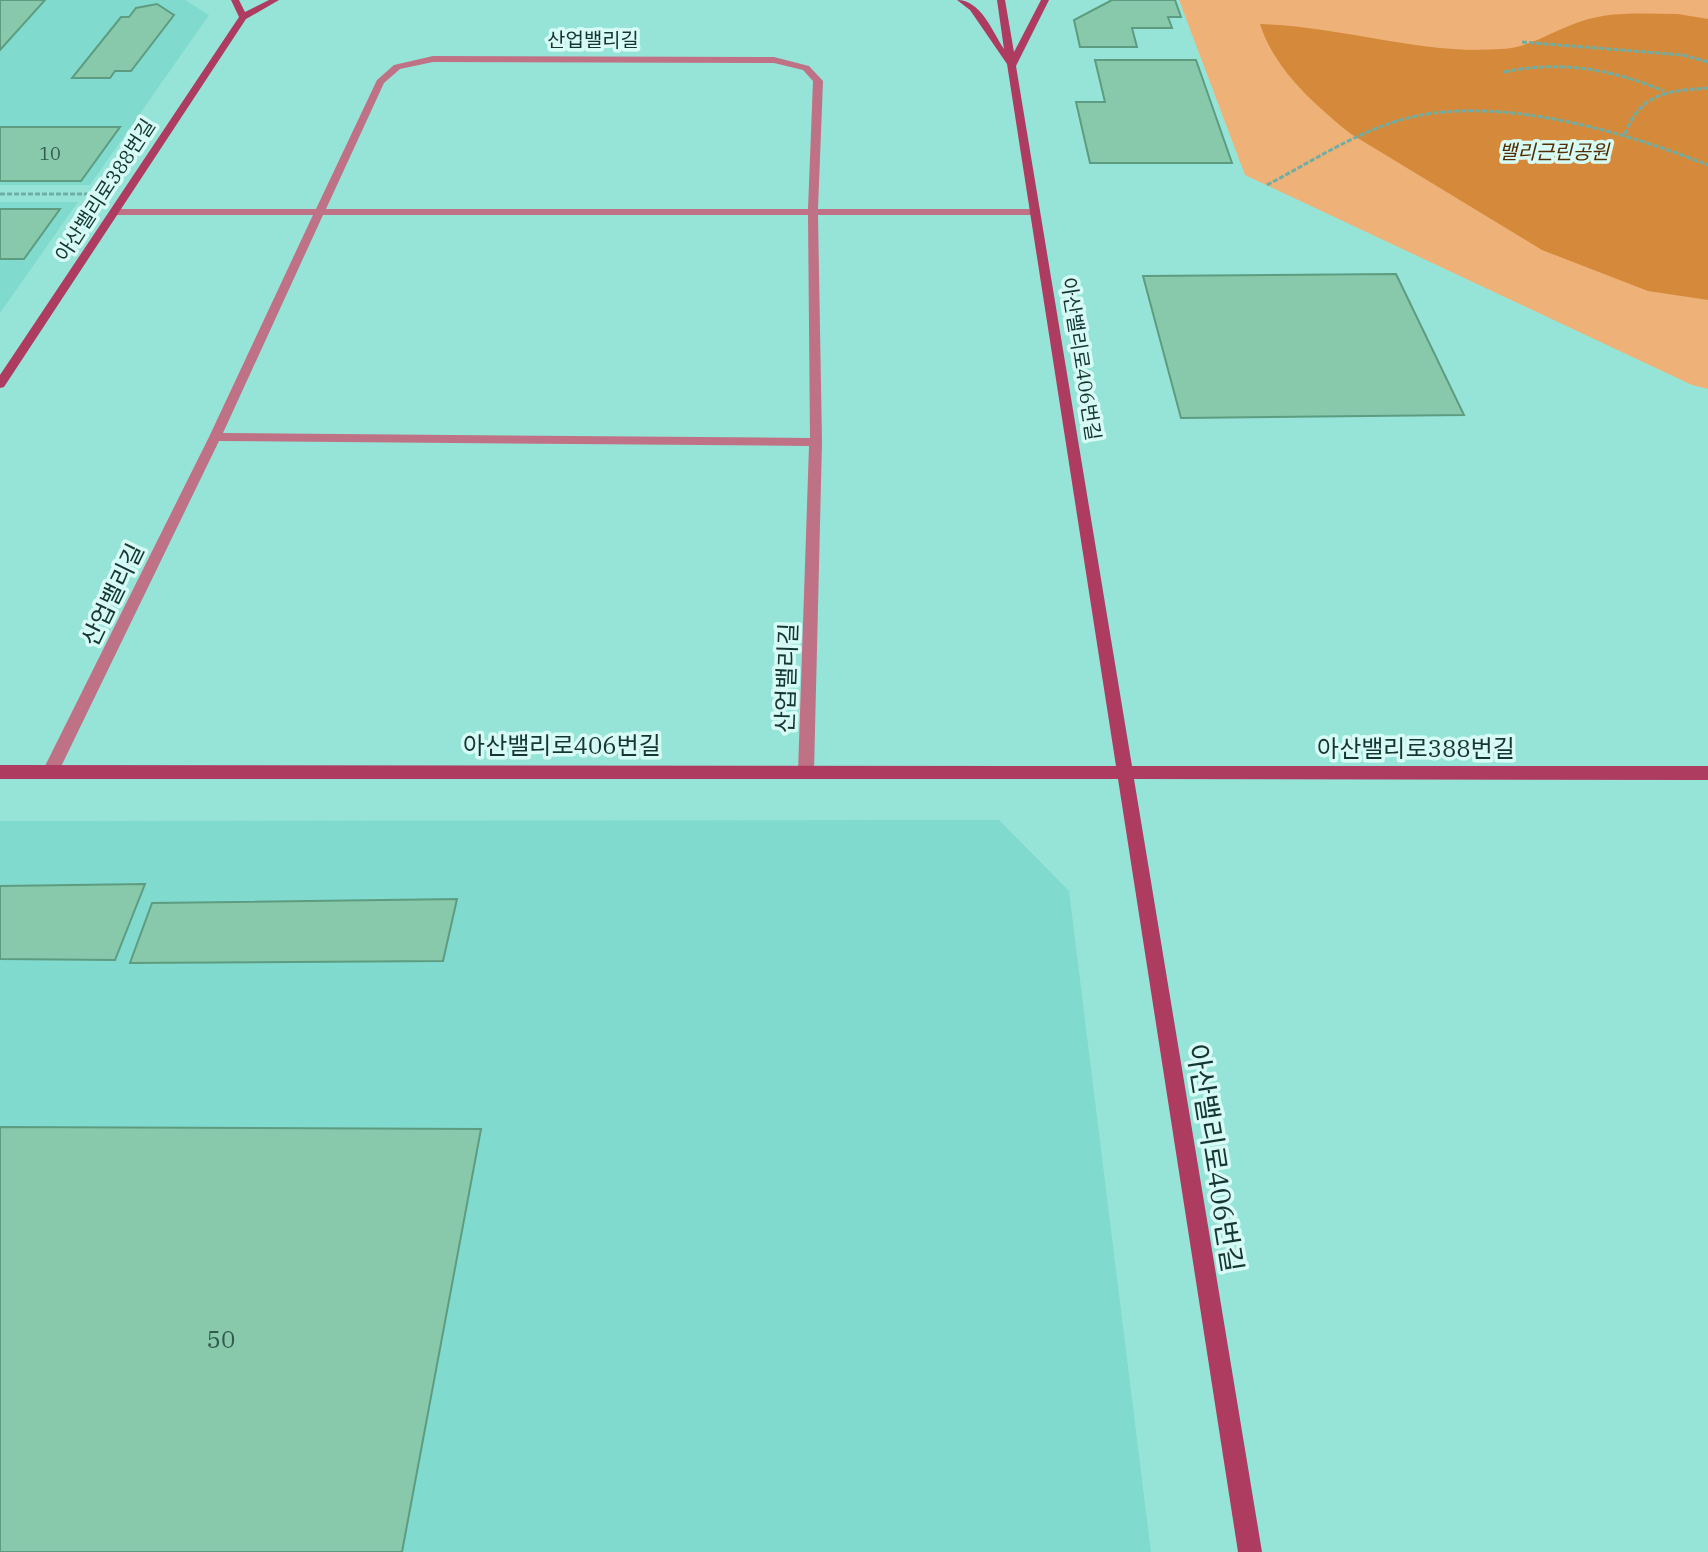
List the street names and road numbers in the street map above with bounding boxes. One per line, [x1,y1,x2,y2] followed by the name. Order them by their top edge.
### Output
[547,26,639,53] street label: 산업밸리길
[48,113,161,266] street label: 아산밸리로388번길
[1055,275,1108,442] street label: 아산밸리로406번길
[74,538,151,651] street label: 산업밸리길
[768,622,804,734] street label: 산업밸리길
[463,729,661,761] street label: 아산밸리로406번길
[1317,732,1515,764] street label: 아산밸리로388번길
[1179,1041,1252,1275] street label: 아산밸리로406번길

